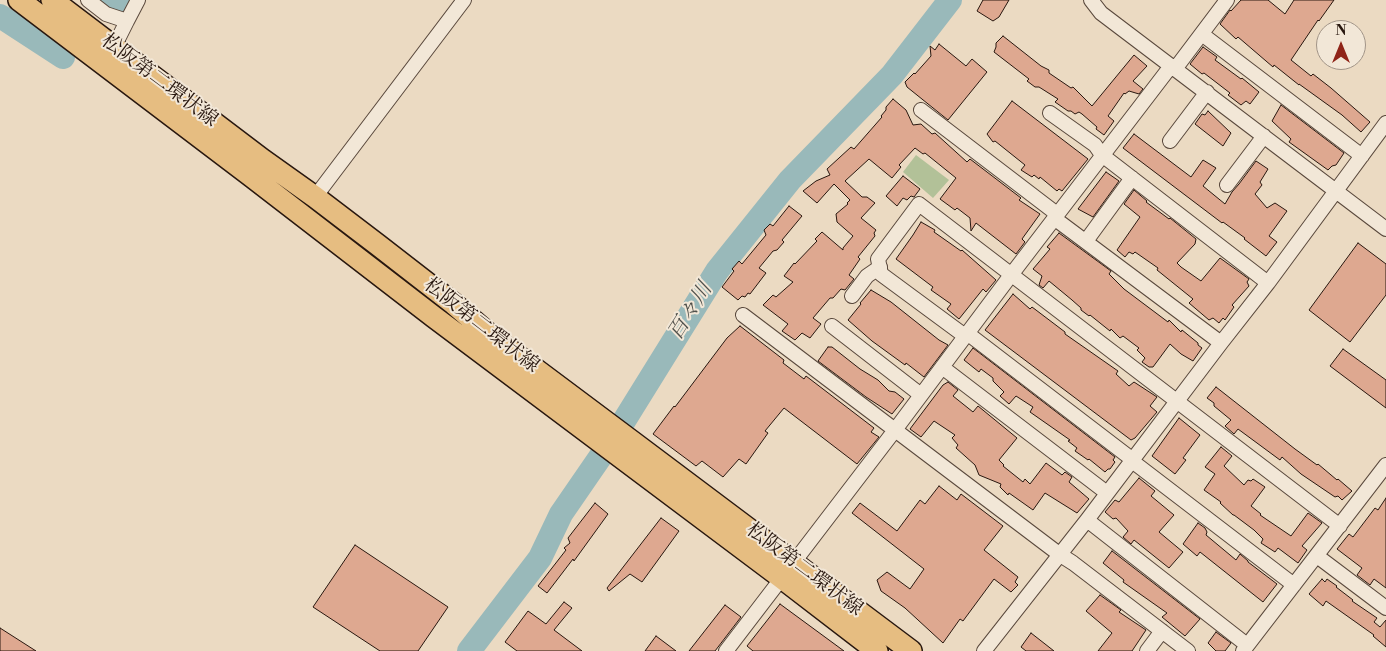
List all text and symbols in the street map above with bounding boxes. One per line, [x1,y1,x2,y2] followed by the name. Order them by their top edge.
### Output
[1316,20,1366,70] north arrow
[1335,22,1347,40] text: N
[96,29,222,133] street label: 松阪第二環状線
[418,273,544,379] street label: 松阪第二環状線
[664,279,718,345] water label: 百々川
[741,518,867,622] street label: 松阪第二環状線

